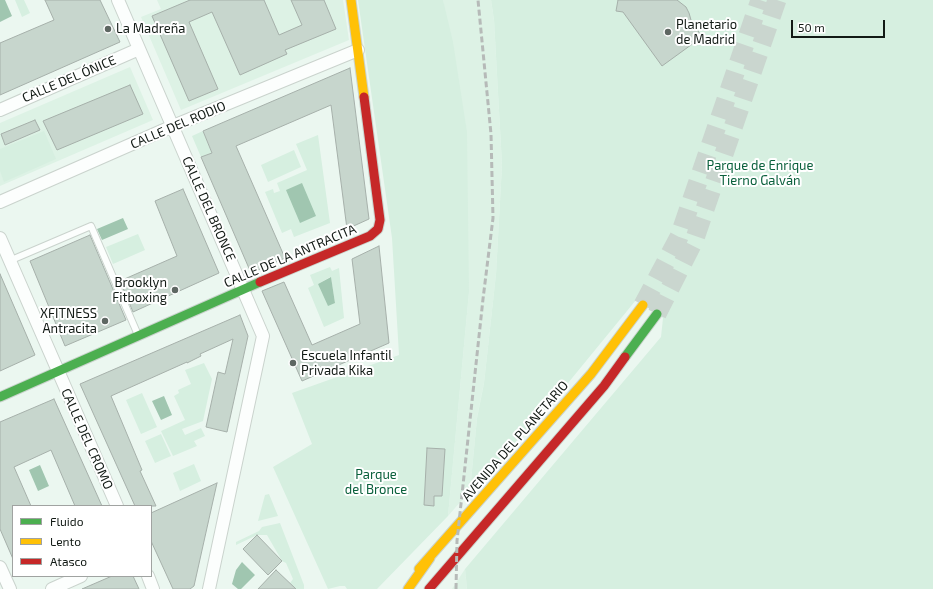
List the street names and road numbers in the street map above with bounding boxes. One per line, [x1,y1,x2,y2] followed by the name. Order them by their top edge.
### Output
[20,52,118,106] street label: CALLE DEL ÓNICE
[128,98,228,152] street label: CALLE DEL RODIO
[179,154,239,264] street label: CALLE DEL BRONCE
[222,221,358,291] street label: CALLE DE LA ANTRACITA
[458,378,572,504] street label: AVENIDA DEL PLANETARIO
[58,386,116,492] street label: CALLE DEL CROMO

